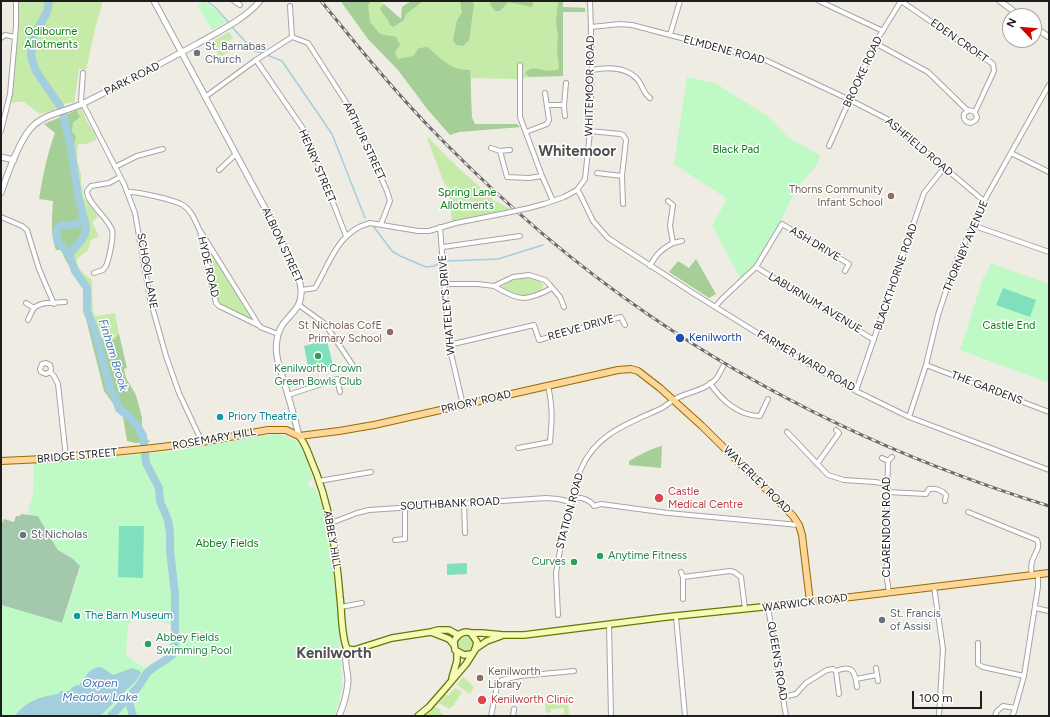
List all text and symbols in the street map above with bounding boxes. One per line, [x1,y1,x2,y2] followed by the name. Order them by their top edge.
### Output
[1002,8,1042,48] north arrow
[928,16,990,66] street label: EDEN CROFT
[1004,16,1019,30] text: N
[24,25,78,51] park label: Odibourne Allotments
[682,33,766,67] street label: ELMDENE ROAD
[841,34,885,110] street label: BROOKE ROAD
[583,35,597,137] street label: WHITEMOOR ROAD
[205,40,266,66] place label: St. Barnabas Church
[192,48,202,58] marker: St. Barnabas Church
[102,59,162,99] street label: PARK ROAD
[340,100,388,182] street label: ARTHUR STREET
[882,115,956,179] street label: ASHFIELD ROAD
[296,127,338,205] street label: HENRY STREET
[538,143,616,161] district label: Whitemoor
[712,143,760,157] park label: Black Pad
[789,183,883,209] place label: Thorns Community Infant School
[438,186,496,212] park label: Spring Lane Allotments
[886,191,896,201] marker: Thorns Community Infant School
[941,198,991,294] street label: THORNBY AVENUE
[259,205,305,285] street label: ALBION STREET
[871,222,921,332] street label: BLACKTHORNE ROAD
[787,224,843,264] street label: ASH DRIVE
[134,232,160,310] street label: SCHOOL LANE
[195,235,221,299] street label: HYDE ROAD
[436,254,458,356] street label: WHATELEY'S DRIVE
[766,270,864,336] street label: LABURNUM AVENUE
[546,312,616,344] street label: REEVE DRIVE
[95,317,131,393] water label: Finham Brook
[298,319,382,345] place label: St Nicholas CofE Primary School
[982,319,1036,333] park label: Castle End
[385,327,395,337] marker: St Nicholas CofE Primary School
[755,328,857,394] street label: FARMER WARD ROAD
[689,331,742,345] place label: Kenilworth
[674,332,686,344] marker: Kenilworth
[313,351,323,361] marker: Kenilworth Crown Green Bowls Club
[274,362,362,388] place label: Kenilworth Crown Green Bowls Club
[949,368,1025,408] street label: THE GARDENS
[440,388,512,416] street label: PRIORY ROAD
[228,410,297,424] place label: Priory Theatre
[215,412,225,422] marker: Priory Theatre
[171,425,257,453] street label: ROSEMARY HILL
[720,443,794,517] street label: WAVERLEY ROAD
[36,446,118,466] street label: BRIDGE STREET
[553,471,587,551] street label: STATION ROAD
[880,477,894,577] street label: CLARENDON ROAD
[668,485,743,511] place label: Castle Medical Centre
[653,492,665,504] marker: Castle Medical Centre
[400,495,500,513] street label: SOUTHBANK ROAD
[320,510,344,570] street label: ABBEY HILL
[31,528,87,542] place label: St Nicholas
[18,530,28,540] marker: St Nicholas
[195,537,259,551] park label: Abbey Fields
[608,549,687,563] place label: Anytime Fitness
[595,551,605,561] marker: Anytime Fitness
[531,555,566,569] place label: Curves
[569,557,579,567] marker: Curves
[762,591,848,615] street label: WARWICK ROAD
[890,607,941,633] place label: St. Francis of Assisi
[85,609,173,623] place label: The Barn Museum
[72,611,82,621] marker: The Barn Museum
[877,615,887,625] marker: St. Francis of Assisi
[764,620,790,702] street label: QUEEN'S ROAD
[156,631,232,657] place label: Abbey Fields Swimming Pool
[143,639,153,649] marker: Abbey Fields Swimming Pool
[296,645,372,663] district label: Kenilworth
[488,665,541,691] place label: Kenilworth Library
[475,673,485,683] marker: Kenilworth Library
[62,676,138,704] water label: Oxpen Meadow Lake
[914,683,984,709] scale bar
[919,691,953,705] text: 100 m
[491,693,574,707] place label: Kenilworth Clinic
[476,694,488,706] marker: Kenilworth Clinic

